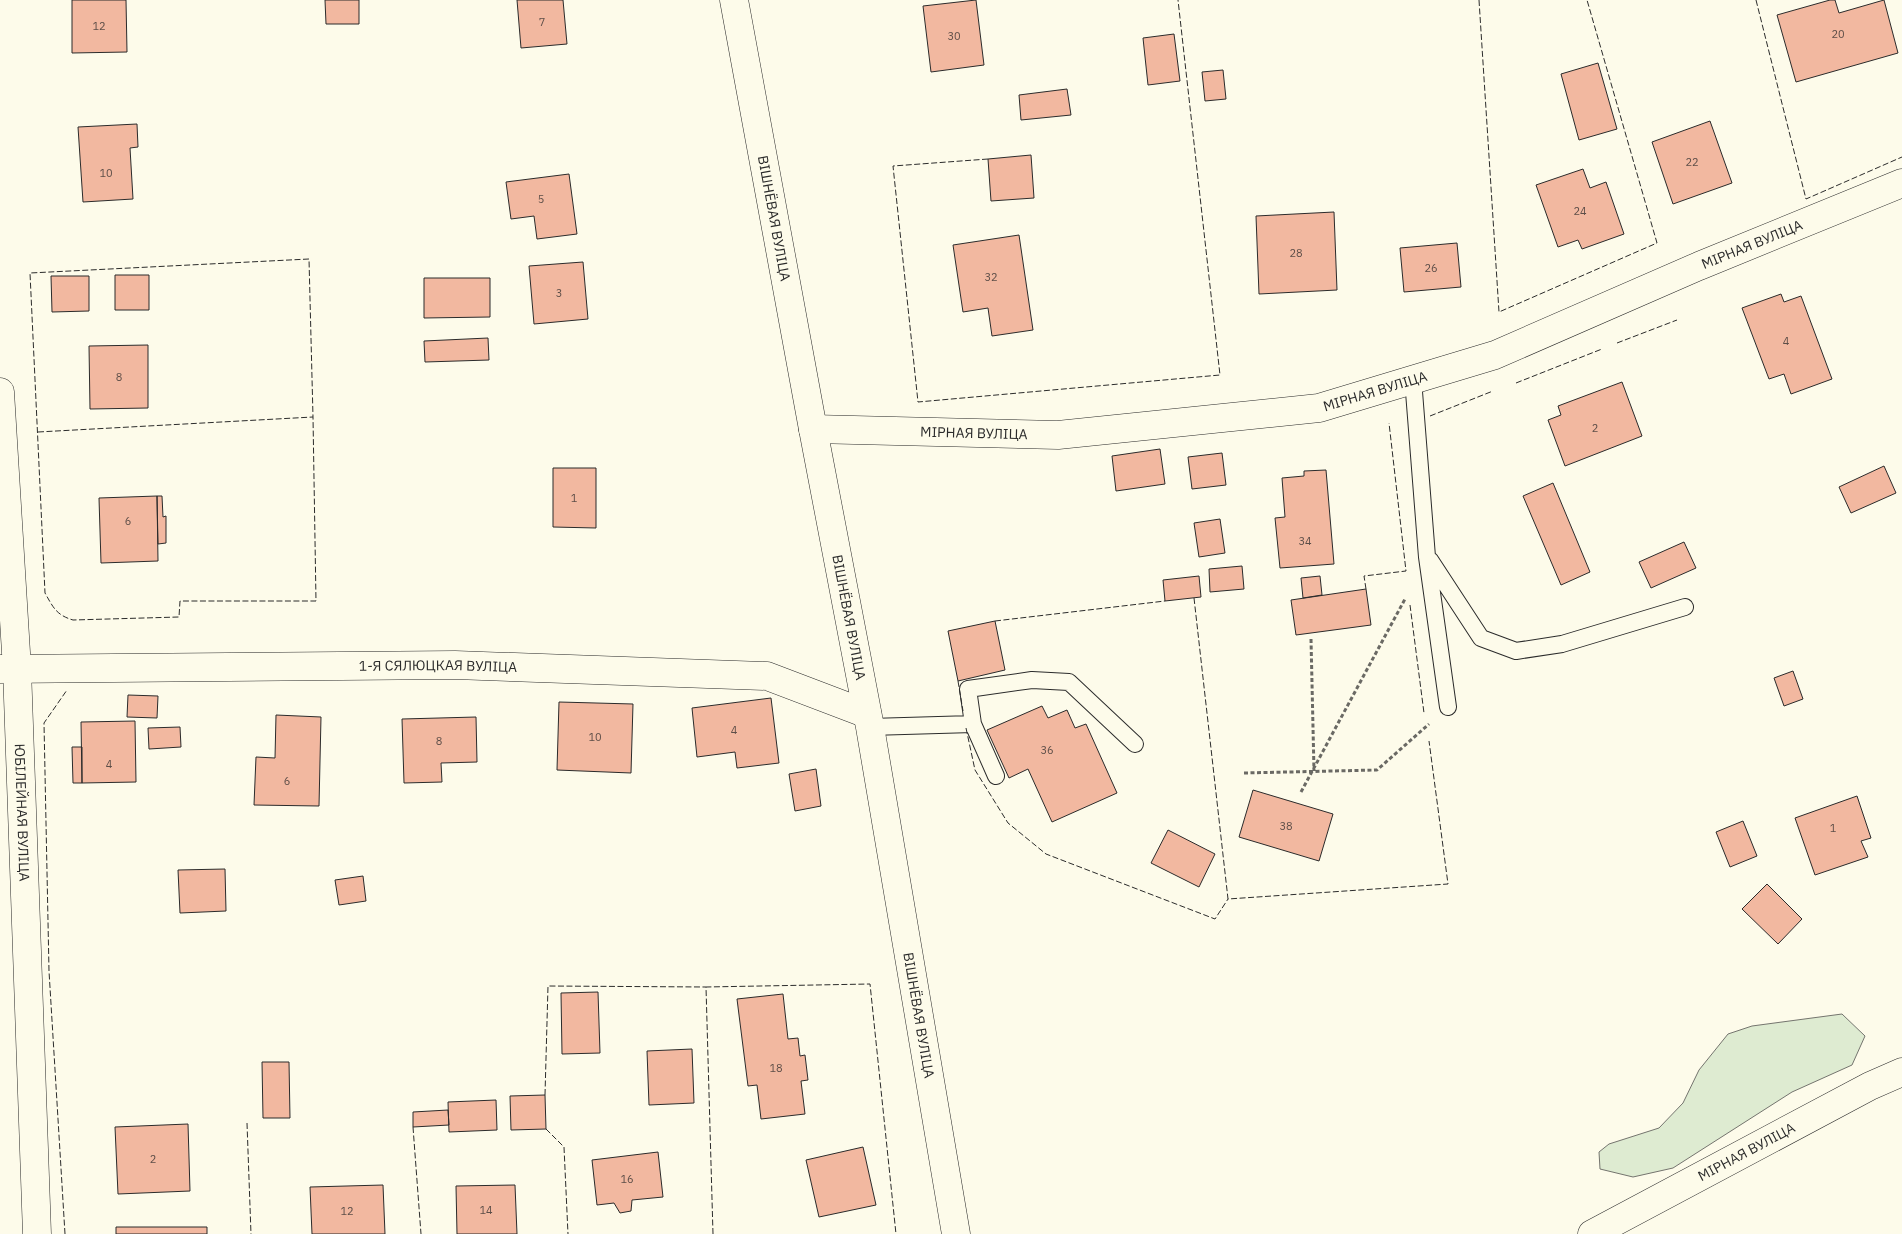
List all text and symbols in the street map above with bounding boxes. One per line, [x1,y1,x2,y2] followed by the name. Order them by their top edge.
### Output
[539,15,545,29] house number: 7
[92,19,106,33] house number: 12
[1831,27,1845,41] house number: 20
[947,29,961,43] house number: 30
[754,154,795,283] street label: ВІШНЁВАЯ ВУЛІЦА
[1685,155,1699,169] house number: 22
[99,166,113,180] house number: 10
[538,192,544,206] house number: 5
[1573,204,1587,218] house number: 24
[1699,216,1805,273] street label: МІРНАЯ ВУЛІЦА
[1289,246,1303,260] house number: 28
[1424,261,1438,275] house number: 26
[984,270,998,284] house number: 32
[556,286,562,300] house number: 3
[1783,334,1790,348] house number: 4
[1321,367,1429,415] street label: МІРНАЯ ВУЛІЦА
[116,370,122,384] house number: 8
[1592,421,1598,435] house number: 2
[920,423,1028,443] street label: МІРНАЯ ВУЛІЦА
[571,491,578,505] house number: 1
[125,514,131,528] house number: 6
[1298,534,1312,548] house number: 34
[828,553,870,682] street label: ВІШНЁВАЯ ВУЛІЦА
[359,656,517,676] street label: 1-Я СЯЛЮЦКАЯ ВУЛІЦА
[731,723,738,737] house number: 4
[588,730,602,744] house number: 10
[436,734,442,748] house number: 8
[11,743,34,882] street label: ЮБІЛЕЙНАЯ ВУЛІЦА
[1040,743,1054,757] house number: 36
[106,757,113,771] house number: 4
[284,774,290,788] house number: 6
[1279,819,1293,833] house number: 38
[1830,821,1837,835] house number: 1
[899,951,938,1080] street label: ВІШНЁВАЯ ВУЛІЦА
[769,1061,783,1075] house number: 18
[1695,1119,1798,1185] street label: МІРНАЯ ВУЛІЦА
[150,1152,156,1166] house number: 2
[620,1172,634,1186] house number: 16
[479,1203,493,1217] house number: 14
[340,1204,354,1218] house number: 12

